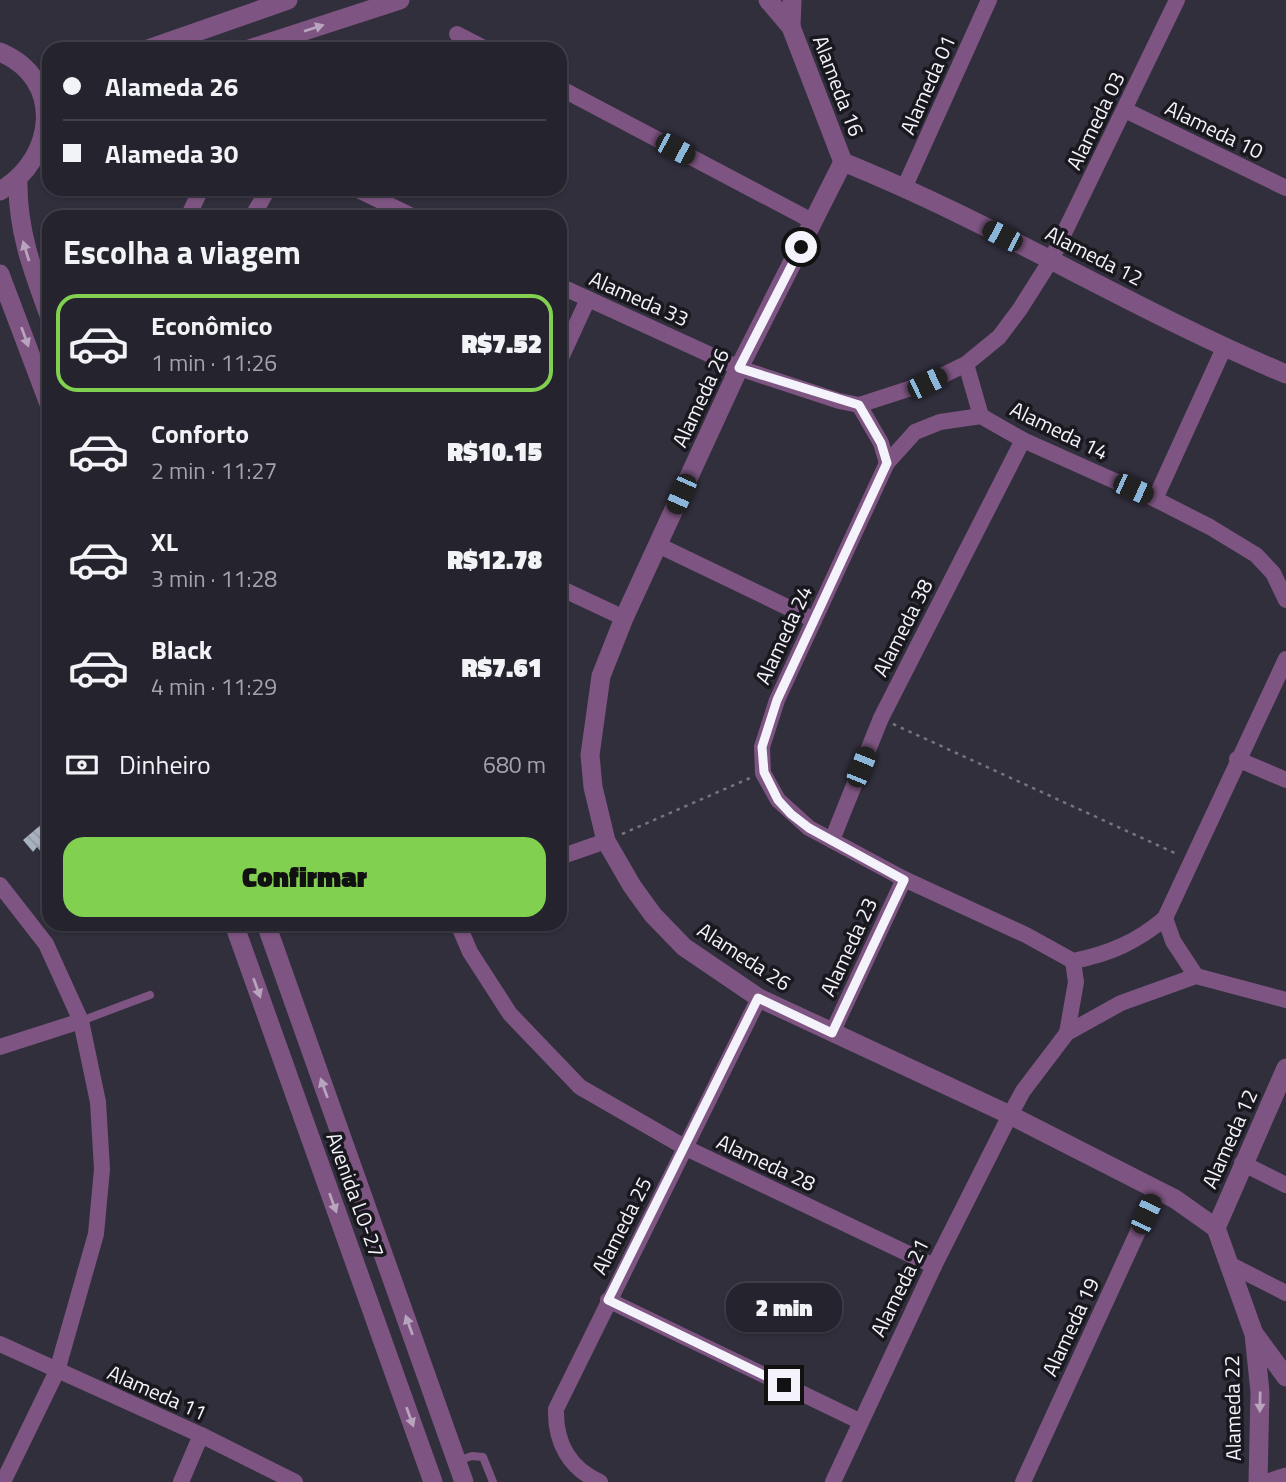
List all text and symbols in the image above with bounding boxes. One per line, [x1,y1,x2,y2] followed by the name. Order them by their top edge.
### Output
[304,22,325,32] one-way arrow
[891,30,963,139] street label: Alameda 01
[805,31,873,141] street label: Alameda 16
[1058,66,1133,175] street label: Alameda 03
[105,67,238,106] text: Alameda 26
[1160,92,1269,167] street label: Alameda 10
[652,130,699,168] car
[105,134,238,173] text: Alameda 30
[979,217,1026,255] car
[1040,217,1149,293] street label: Alameda 12
[63,228,301,276] text: Escolha a viagem
[785,231,817,263] route start
[20,240,31,261] one-way arrow
[585,262,694,334] street label: Alameda 33
[151,306,273,345] text: Econômico
[67,312,130,375] icon: car
[461,324,542,363] text: R$7.52
[20,327,31,348] one-way arrow
[663,343,737,452] street label: Alameda 26
[151,345,277,380] text: 1 min · 11:26
[904,364,951,402] car
[1005,393,1114,468] street label: Alameda 14
[151,414,249,453] text: Conforto
[67,420,130,483] icon: car
[447,432,542,471] text: R$10.15
[151,453,277,488] text: 2 min · 11:27
[663,471,700,517] car
[1110,471,1157,507] car
[151,522,178,561] text: XL
[67,528,130,591] icon: car
[447,540,542,579] text: R$12.78
[151,561,277,596] text: 3 min · 11:28
[864,573,940,682] street label: Alameda 38
[746,580,820,689] street label: Alameda 24
[151,630,212,669] text: Black
[67,636,130,699] icon: car
[461,648,542,687] text: R$7.61
[151,669,277,704] text: 4 min · 11:29
[844,744,879,790] car
[119,745,211,784] text: Dinheiro
[63,746,101,784] icon: cash
[483,747,546,782] text: 680 m
[63,837,546,917] button: Confirmar
[811,892,885,1001] street label: Alameda 23
[691,914,798,998] street label: Alameda 26
[252,978,263,999] one-way arrow
[318,1077,329,1098] one-way arrow
[1193,1084,1265,1193] street label: Alameda 12
[712,1125,821,1199] street label: Alameda 28
[319,1128,393,1262] street label: Avenida LO-27
[583,1171,659,1280] street label: Alameda 25
[1128,1191,1165,1237] car
[328,1192,339,1213] one-way arrow
[862,1233,937,1342] street label: Alameda 21
[1033,1272,1107,1381] street label: Alameda 19
[726,1284,842,1332] callout: 2 min
[755,1290,813,1325] text: 2 min
[403,1315,414,1336] one-way arrow
[1215,1355,1249,1461] street label: Alameda 22
[103,1356,212,1428] street label: Alameda 11
[768,1369,800,1401] route end
[1254,1392,1266,1414] one-way arrow
[404,1407,415,1428] one-way arrow

